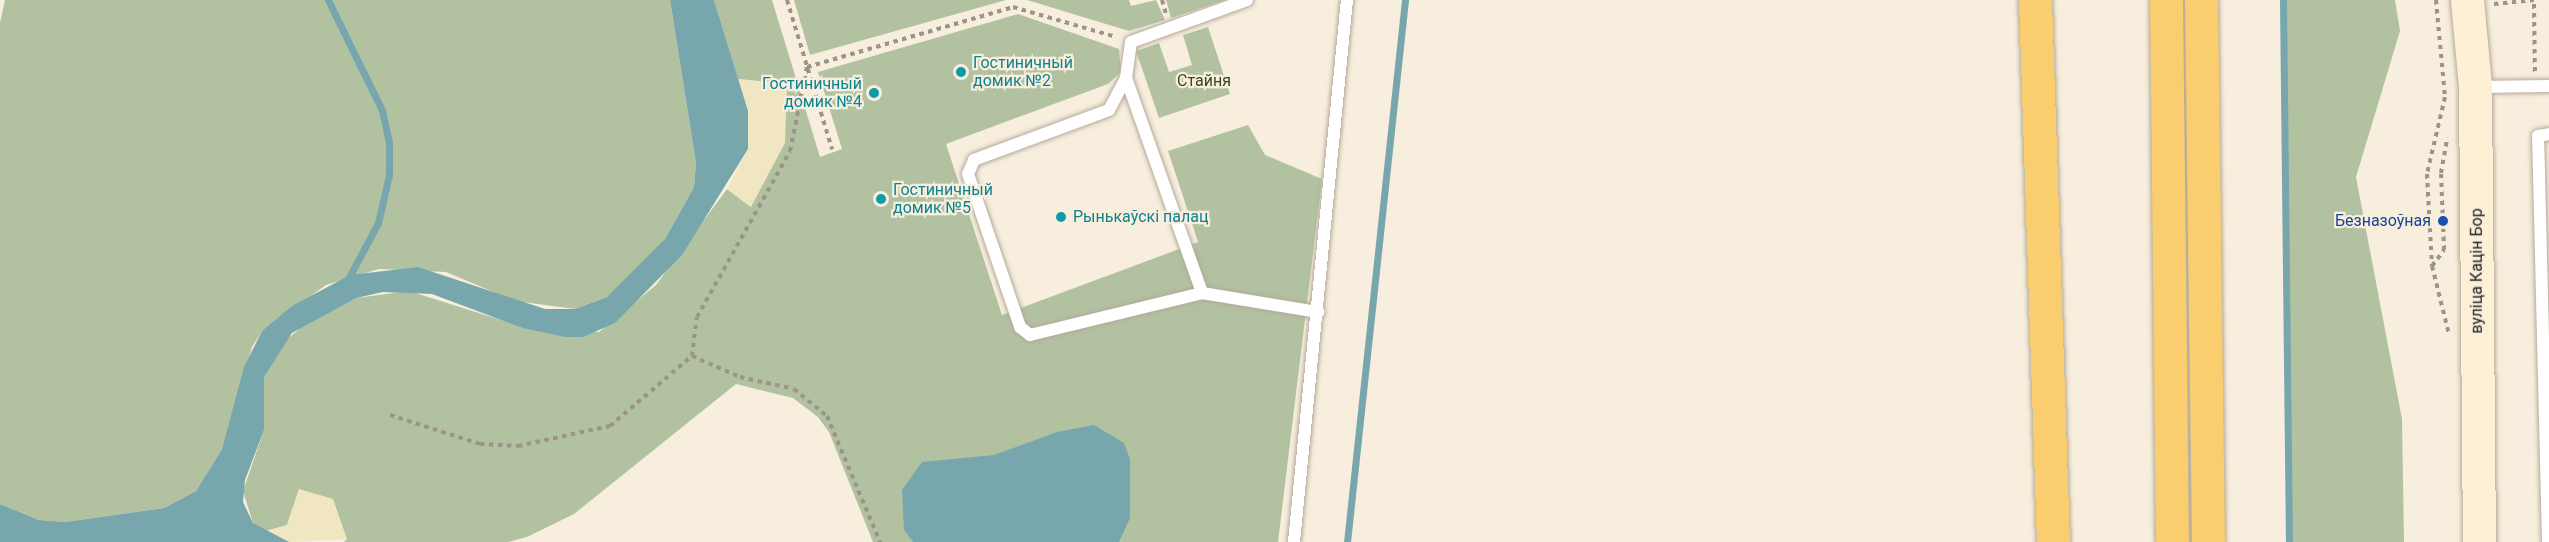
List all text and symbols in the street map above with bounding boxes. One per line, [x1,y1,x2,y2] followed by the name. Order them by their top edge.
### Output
[973,53,1073,91] place label: Гостиничный домик №2
[954,65,968,79] marker: Гостиничный домик №2
[1177,71,1231,91] park label: Стайня
[762,74,862,112] place label: Гостиничный домик №4
[867,86,881,100] marker: Гостиничный домик №4
[893,180,993,218] place label: Гостиничный домик №5
[874,192,888,206] marker: Гостиничный домик №5
[1073,207,1208,227] place label: Рынькаўскi палац
[2467,208,2487,334] street label: вуліца Кацін Бор
[1054,210,1068,224] marker: Рынькаўскi палац
[2335,211,2431,231] place label: Безназоўная
[2436,214,2450,228] marker: Безназоўная

